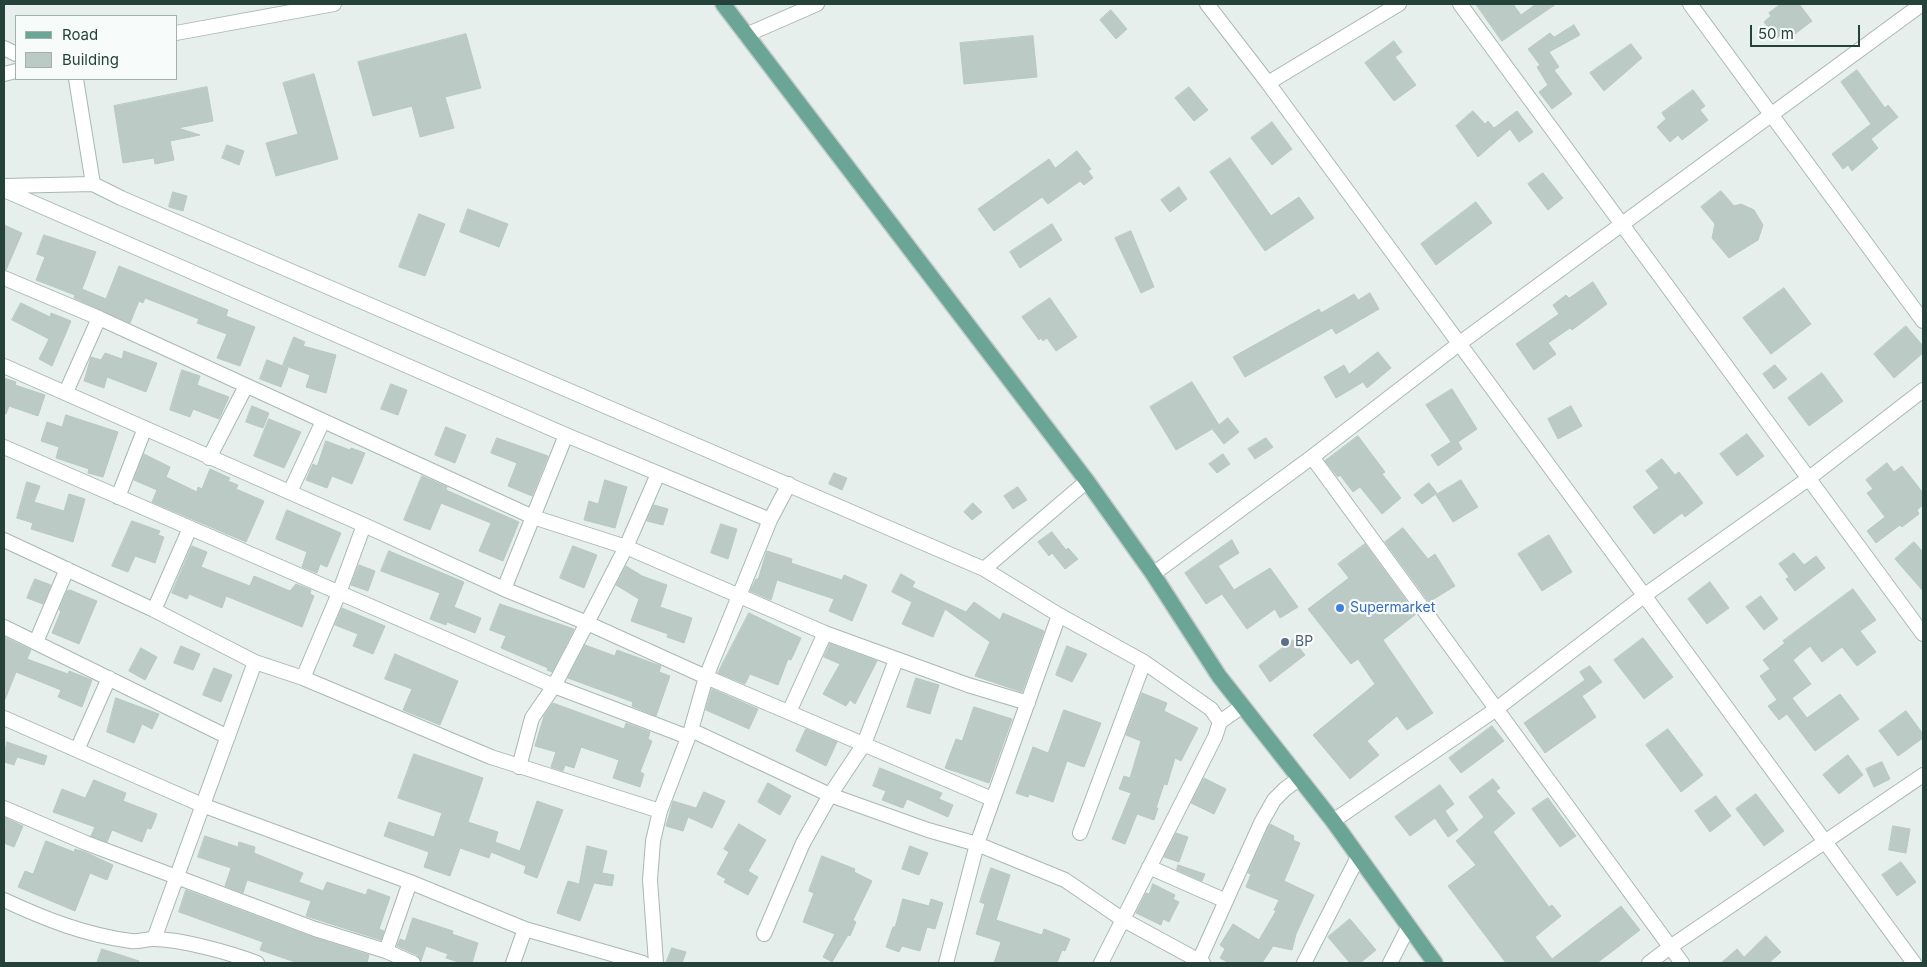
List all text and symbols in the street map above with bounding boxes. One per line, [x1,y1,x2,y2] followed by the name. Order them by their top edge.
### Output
[15,15,178,80] legend
[1752,15,1862,47] scale bar
[1758,24,1794,43] text: 50 m
[62,25,98,44] text: Road
[62,50,119,69] text: Building
[1350,600,1435,616] place label: Supermarket
[1334,602,1346,614] marker: Supermarket
[1295,634,1313,650] place label: BP
[1279,636,1291,648] marker: BP

